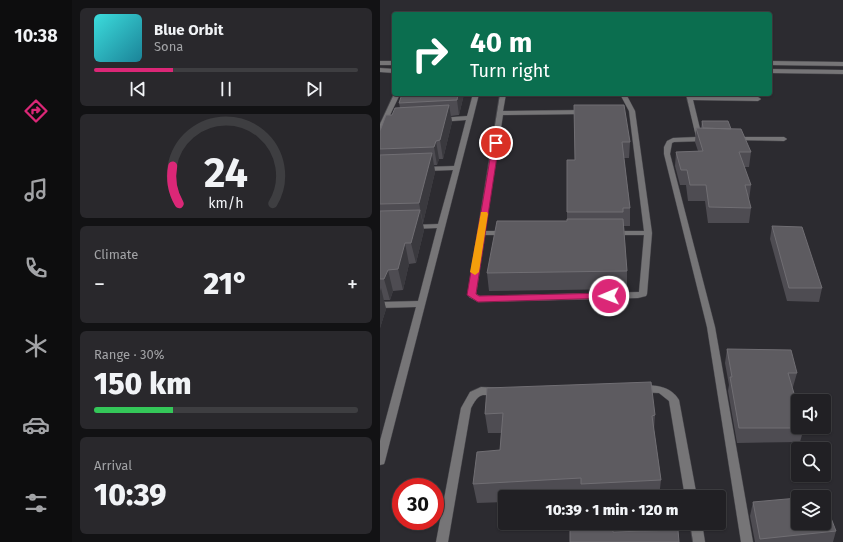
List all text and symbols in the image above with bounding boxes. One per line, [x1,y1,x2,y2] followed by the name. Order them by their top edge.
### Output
[154,21,223,39] text: Blue Orbit
[14,25,58,47] text: 10:38
[470,26,533,59] text: 40 m
[404,28,456,80] icon: right
[154,39,183,54] text: Sona
[470,60,550,82] text: Turn right
[127,78,149,100] icon: previous
[215,78,237,100] icon: pause
[303,78,325,100] icon: next
[22,97,50,125] icon: directions
[479,126,513,160] pin
[485,132,507,154] icon: arrive
[204,147,248,197] text: 24
[22,176,50,204] icon: music
[208,194,244,211] text: km/h
[94,247,138,262] text: Climate
[22,254,50,282] icon: phone
[204,266,248,302] text: 21°
[94,271,105,298] text: −
[347,271,358,298] text: +
[588,275,630,317] position arrow
[22,332,50,360] icon: climate
[94,347,165,362] text: Range · 30%
[94,366,191,402] text: 150 km
[791,394,831,530] map controls
[791,394,831,434] button: sound
[22,411,50,439] icon: car
[791,442,831,482] button: search
[94,458,132,473] text: Arrival
[94,477,166,513] text: 10:39
[392,478,444,530] speed limit sign: 30
[22,489,50,517] icon: filters
[791,490,831,530] button: layers
[546,501,678,519] text: 10:39 · 1 min · 120 m

